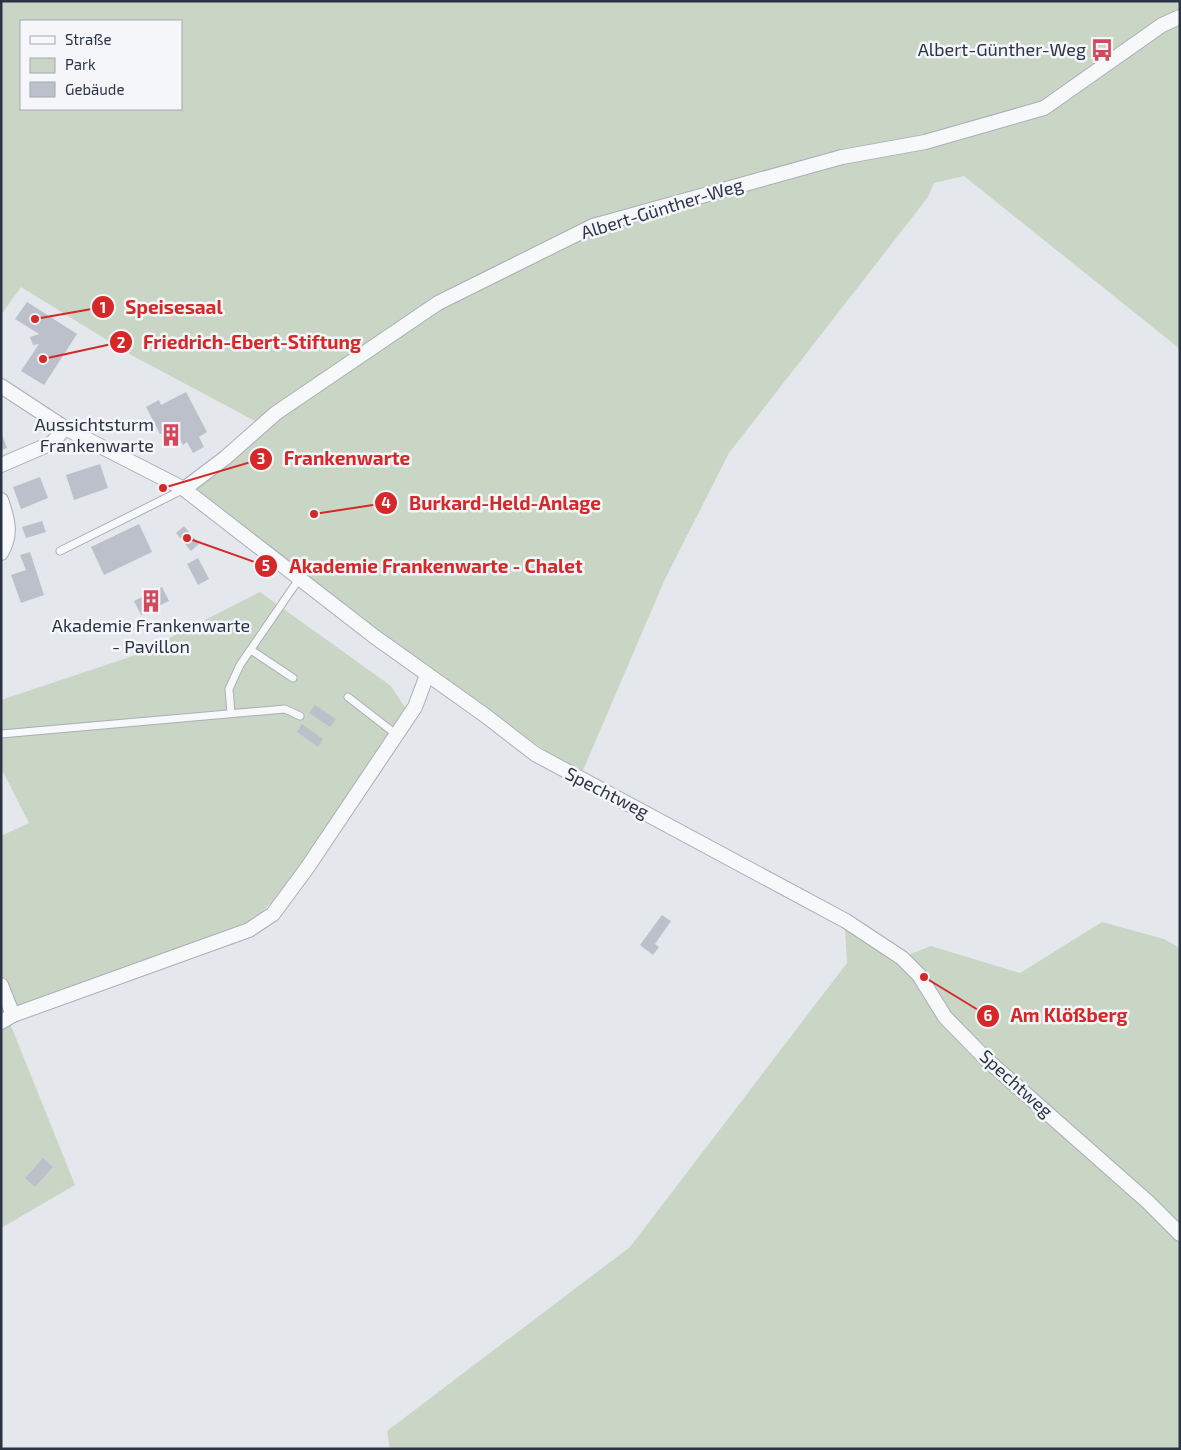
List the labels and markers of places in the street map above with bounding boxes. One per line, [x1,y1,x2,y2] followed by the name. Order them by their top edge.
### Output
[1089,37,1115,63] bus stop icon: Albert-Günther-Weg
[918,38,1086,60] place label: Albert-Günther-Weg
[91,290,233,324] callout: Speisesaal
[108,325,371,359] callout: Friedrich-Ebert-Stiftung
[34,413,154,456] place label: Aussichtsturm Frankenwarte
[158,422,184,448] building icon: Aussichtsturm Frankenwarte
[249,442,420,476] callout: Frankenwarte
[374,486,611,520] callout: Burkard-Held-Anlage
[254,549,592,583] callout: Akademie Frankenwarte - Chalet
[138,588,164,614] building icon: Akademie Frankenwarte - Pavillon
[52,614,250,657] place label: Akademie Frankenwarte - Pavillon
[976,999,1138,1033] callout: Am Klößberg

